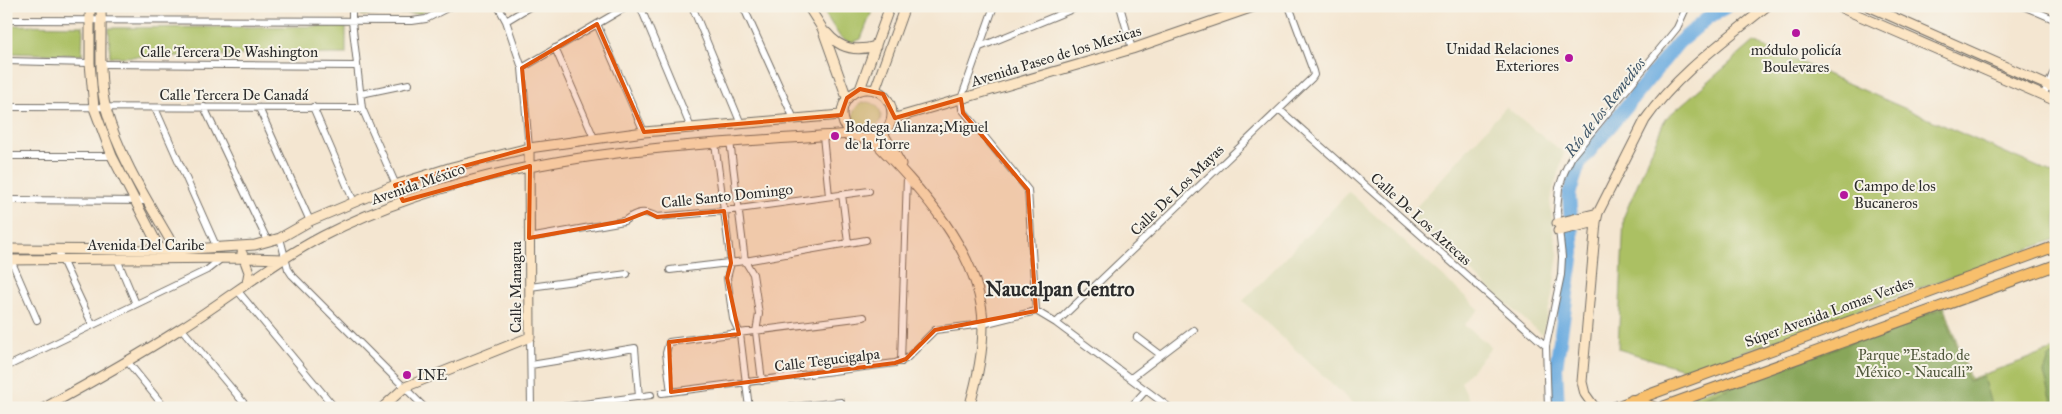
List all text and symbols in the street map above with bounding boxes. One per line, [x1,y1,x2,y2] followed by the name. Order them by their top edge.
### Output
[968,22,1143,91] street label: Avenida Paseo de los Mexicas
[1790,27,1802,39] marker: módulo policía Boulevares
[1446,40,1559,75] place label: Unidad Relaciones Exteriores
[1751,41,1842,76] place label: módulo policía Boulevares
[140,43,318,61] street label: Calle Tercera De Washington
[1563,52,1575,64] marker: Unidad Relaciones Exteriores
[1560,53,1650,161] water label: Río de los Remedios
[160,86,309,104] street label: Calle Tercera De Canadá
[845,118,989,153] place label: Bodega Alianza;Miguel de la Torre
[829,130,841,142] marker: Bodega Alianza;Miguel de la Torre
[1126,141,1228,239] street label: Calle De Los Mayas
[368,159,468,209] street label: Avenida México
[1367,169,1475,269] street label: Calle De Los Aztecas
[1854,177,1936,212] place label: Campo de los Bucaneros
[660,180,794,212] street label: Calle Santo Domingo
[1838,189,1850,201] marker: Campo de los Bucaneros
[86,236,205,254] street label: Avenida Del Caribe
[507,240,525,333] street label: Calle Managua
[1742,273,1916,351] street label: Súper Avenida Lomas Verdes
[986,277,1134,302] district label: Naucalpan Centro
[773,345,881,375] street label: Calle Tegucigalpa
[1855,346,1973,381] park label: Parque "Estado de México - Naucalli"
[417,366,447,384] place label: INE
[401,369,413,381] marker: INE

